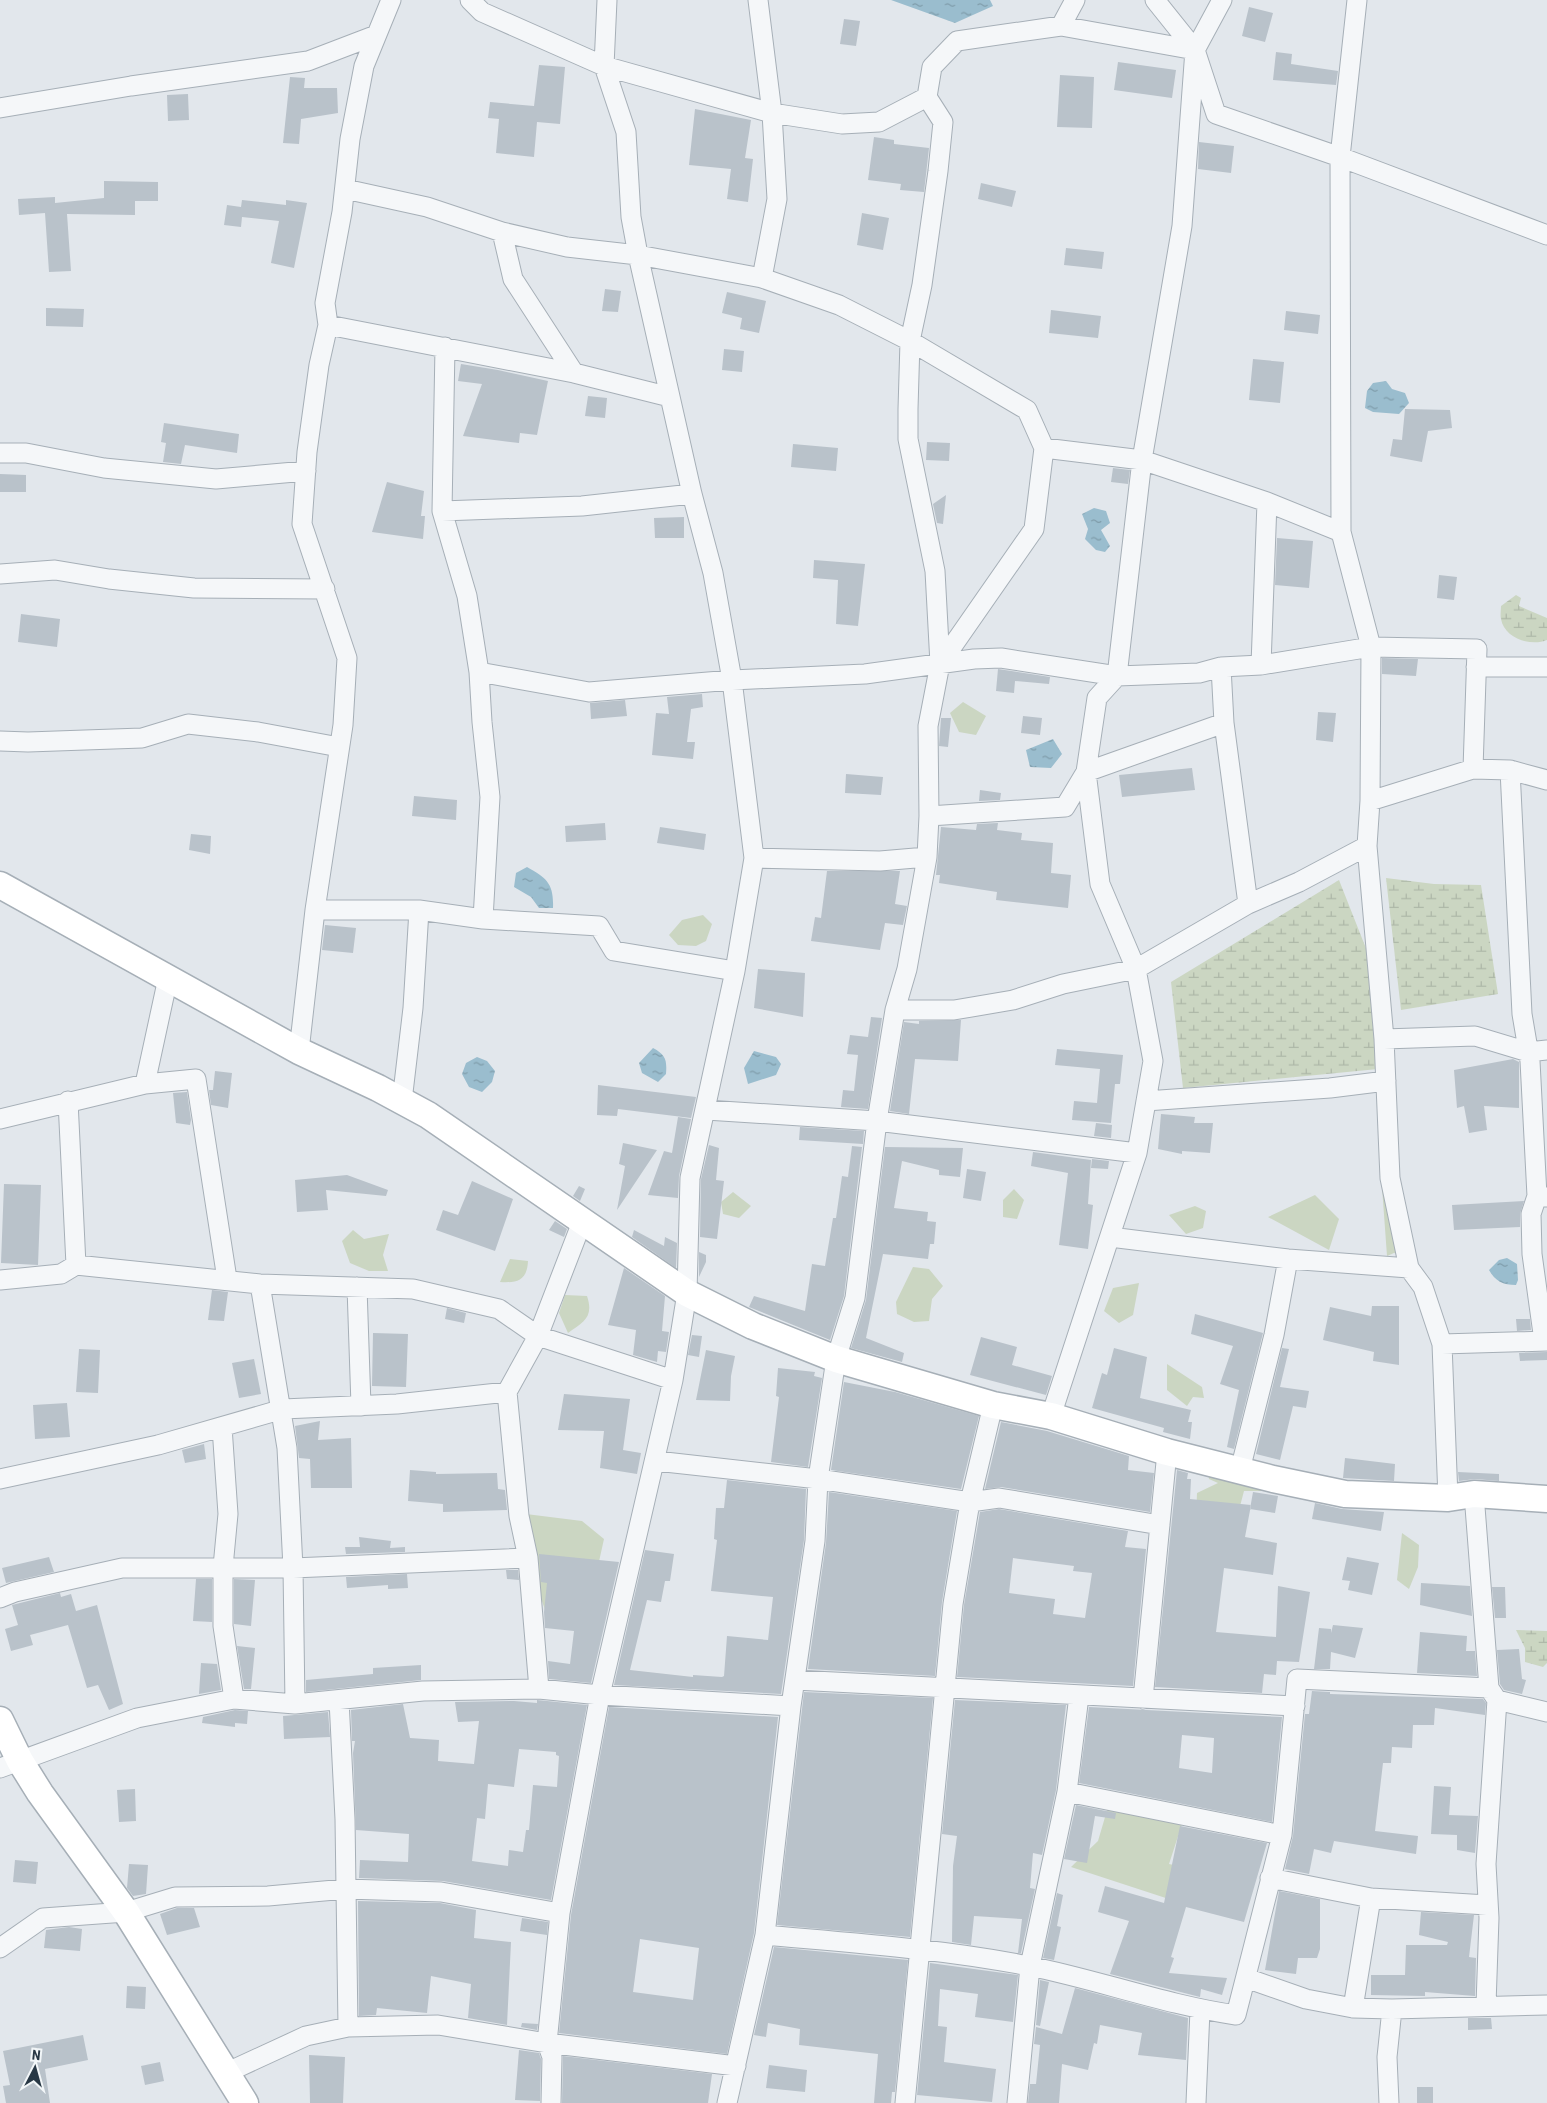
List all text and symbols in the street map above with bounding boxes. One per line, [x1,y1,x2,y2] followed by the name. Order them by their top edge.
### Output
[10,2043,60,2093] north arrow
[31,2047,41,2063] text: N

